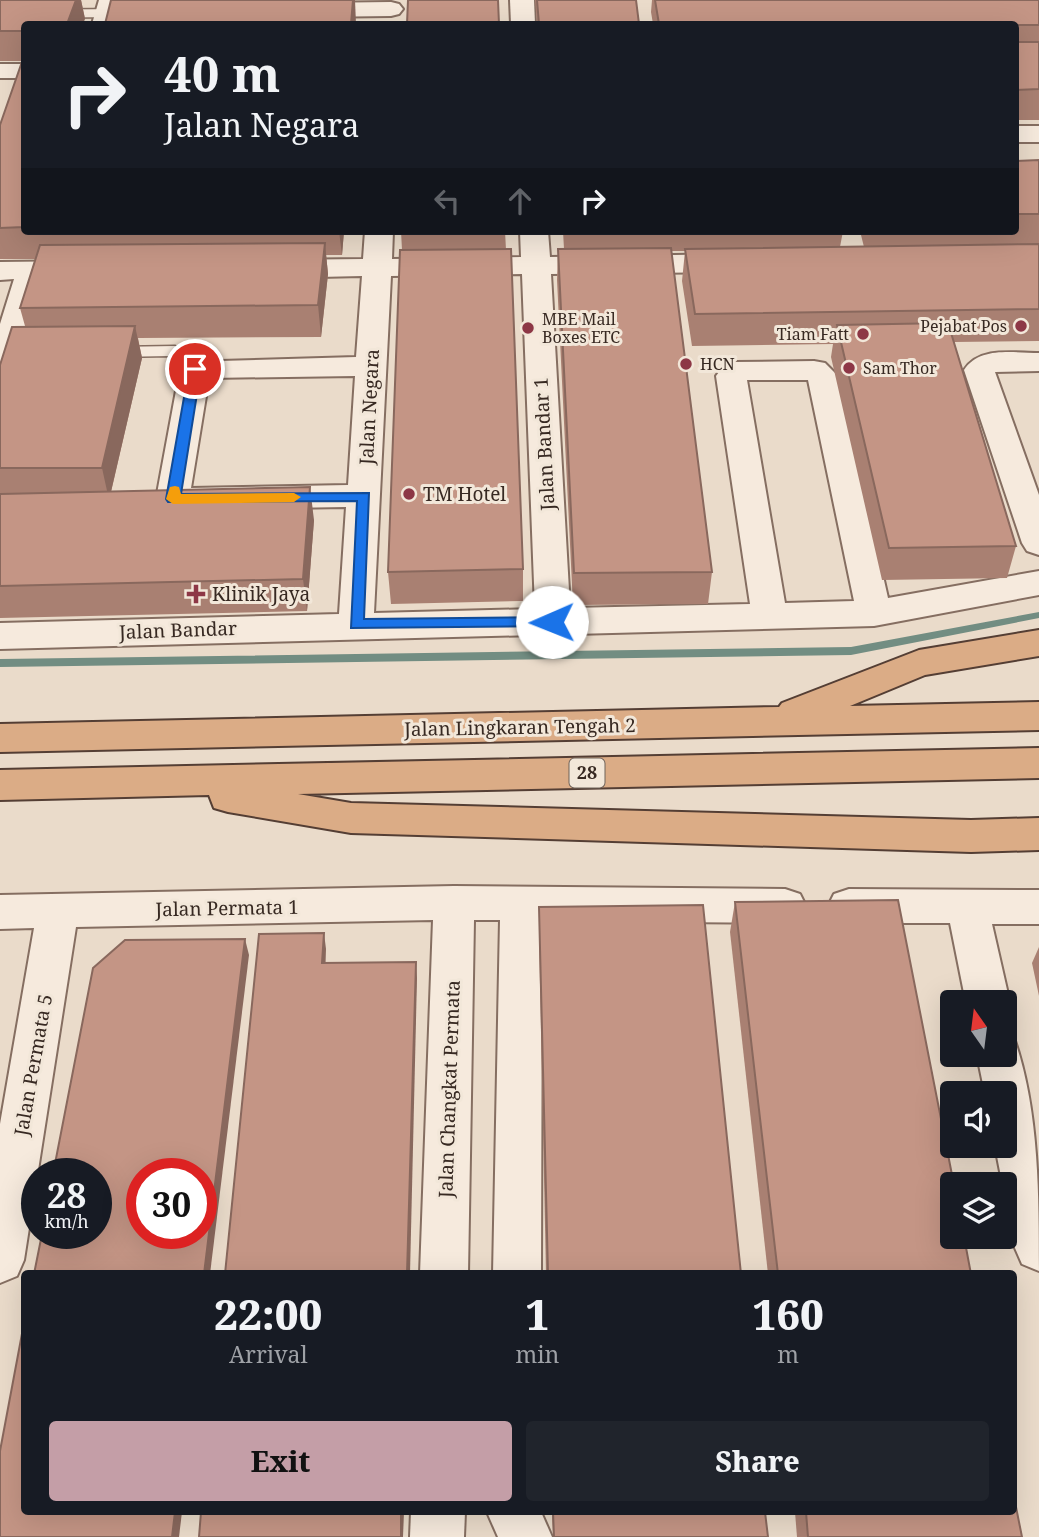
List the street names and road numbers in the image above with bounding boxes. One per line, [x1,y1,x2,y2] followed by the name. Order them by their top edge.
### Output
[353,348,385,467] street label: Jalan Negara
[528,377,561,512] street label: Jalan Bandar 1
[118,615,237,645] street label: Jalan Bandar
[403,712,636,742] street label: Jalan Lingkaran Tengah 2
[570,758,604,788] road number: 28
[154,894,299,922] street label: Jalan Permata 1
[432,979,466,1200] street label: Jalan Changkat Permata
[8,992,58,1139] street label: Jalan Permata 5

